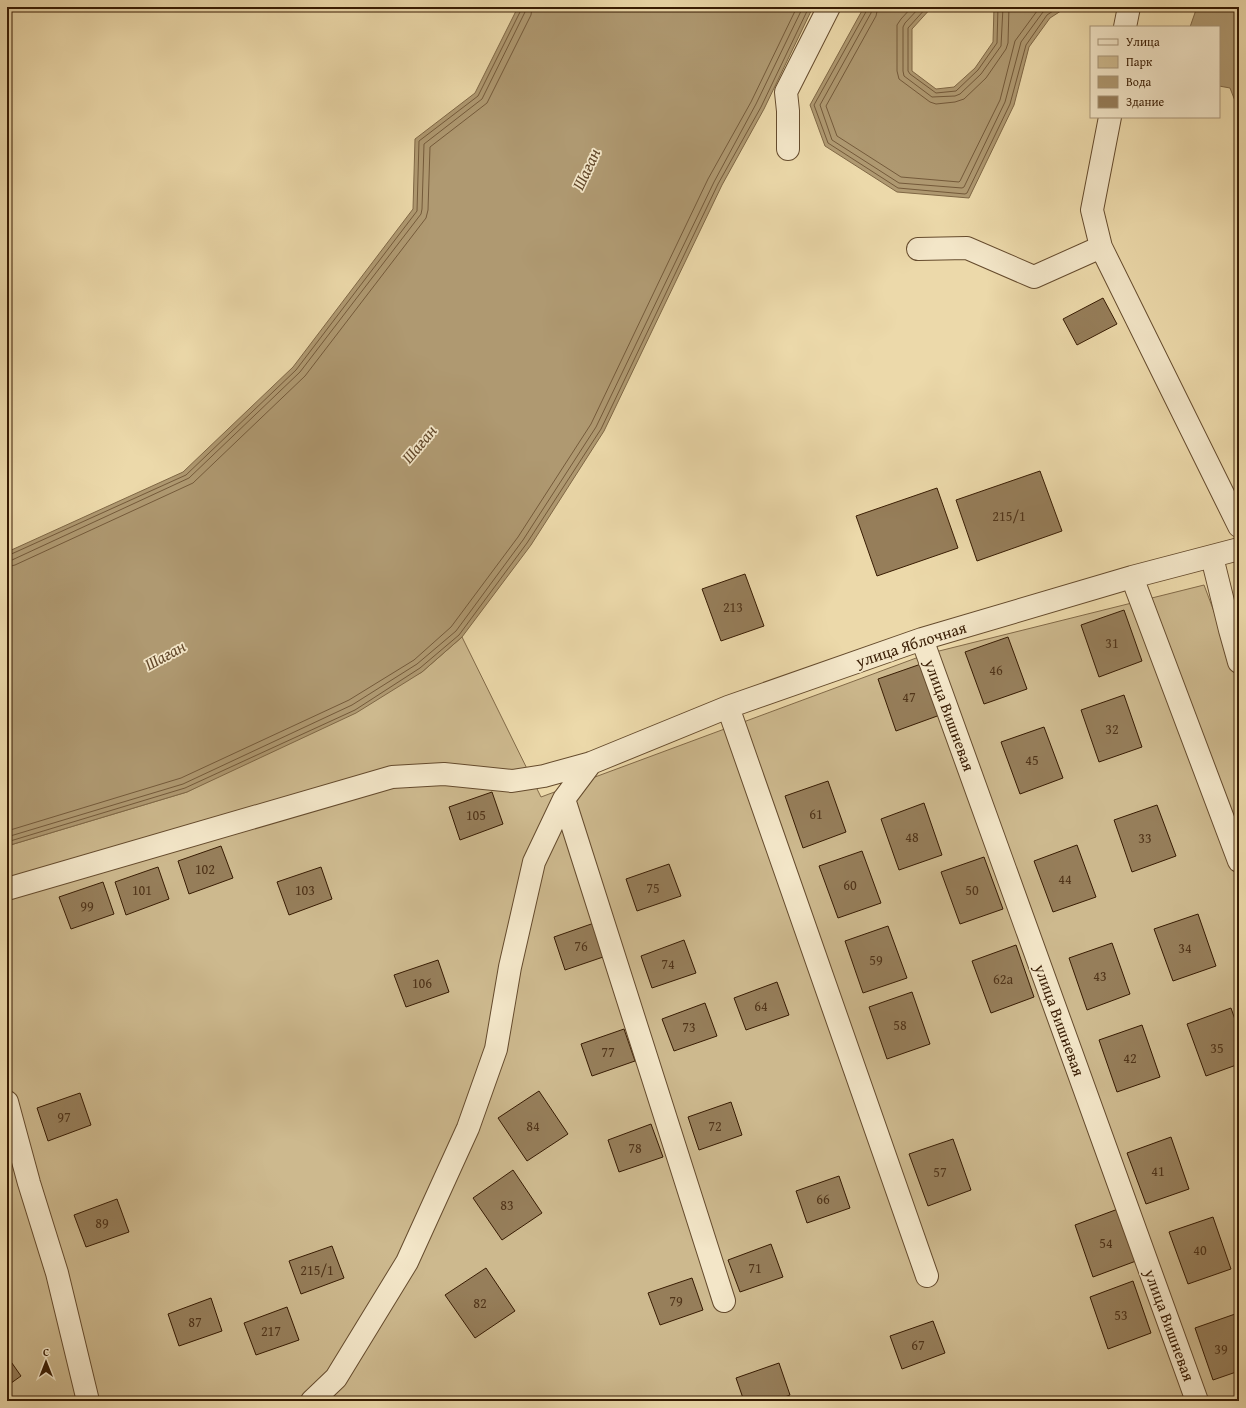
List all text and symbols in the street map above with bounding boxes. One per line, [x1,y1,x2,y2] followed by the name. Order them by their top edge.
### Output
[1090,26,1220,118] legend
[1126,33,1160,50] text: Улица
[1126,53,1153,70] text: Парк
[1126,73,1151,90] text: Вода
[1126,93,1165,110] text: Здание
[565,143,606,194] water label: Шаған
[395,419,442,468] water label: Шаған
[992,506,1026,526] house number: 215/1
[723,597,743,617] house number: 213
[852,615,969,673] street label: улица Яблочная
[140,633,190,676] water label: Шаған
[1105,633,1119,653] house number: 31
[918,655,981,774] street label: улица Вишневая
[989,660,1003,680] house number: 46
[902,687,916,707] house number: 47
[1105,719,1119,739] house number: 32
[1025,750,1039,770] house number: 45
[809,804,823,824] house number: 61
[466,805,486,825] house number: 105
[905,827,919,847] house number: 48
[1138,828,1152,848] house number: 33
[195,859,215,879] house number: 102
[1058,869,1072,889] house number: 44
[843,875,857,895] house number: 60
[646,878,660,898] house number: 75
[132,880,152,900] house number: 101
[295,880,315,900] house number: 103
[965,880,979,900] house number: 50
[80,896,94,916] house number: 99
[574,936,588,956] house number: 76
[1178,938,1192,958] house number: 34
[869,950,883,970] house number: 59
[661,954,675,974] house number: 74
[1028,960,1091,1079] street label: улица Вишневая
[1093,966,1107,986] house number: 43
[993,969,1013,989] house number: 62а
[412,973,432,993] house number: 106
[754,996,768,1016] house number: 64
[893,1015,907,1035] house number: 58
[682,1017,696,1037] house number: 73
[1210,1038,1224,1058] house number: 35
[601,1042,615,1062] house number: 77
[1123,1048,1137,1068] house number: 42
[57,1107,71,1127] house number: 97
[526,1116,540,1136] house number: 84
[708,1116,722,1136] house number: 72
[628,1138,642,1158] house number: 78
[1151,1161,1165,1181] house number: 41
[933,1162,947,1182] house number: 57
[816,1189,830,1209] house number: 66
[500,1195,514,1215] house number: 83
[95,1213,109,1233] house number: 89
[1099,1233,1113,1253] house number: 54
[1193,1240,1207,1260] house number: 40
[748,1258,762,1278] house number: 71
[300,1260,334,1280] house number: 215/1
[1138,1265,1201,1384] street label: улица Вишневая
[669,1291,683,1311] house number: 79
[473,1293,487,1313] house number: 82
[1114,1305,1128,1325] house number: 53
[188,1312,202,1332] house number: 87
[261,1321,281,1341] house number: 217
[911,1335,925,1355] house number: 67
[1214,1339,1228,1359] house number: 39
[26,1342,66,1382] north arrow
[43,1344,49,1360] text: С

